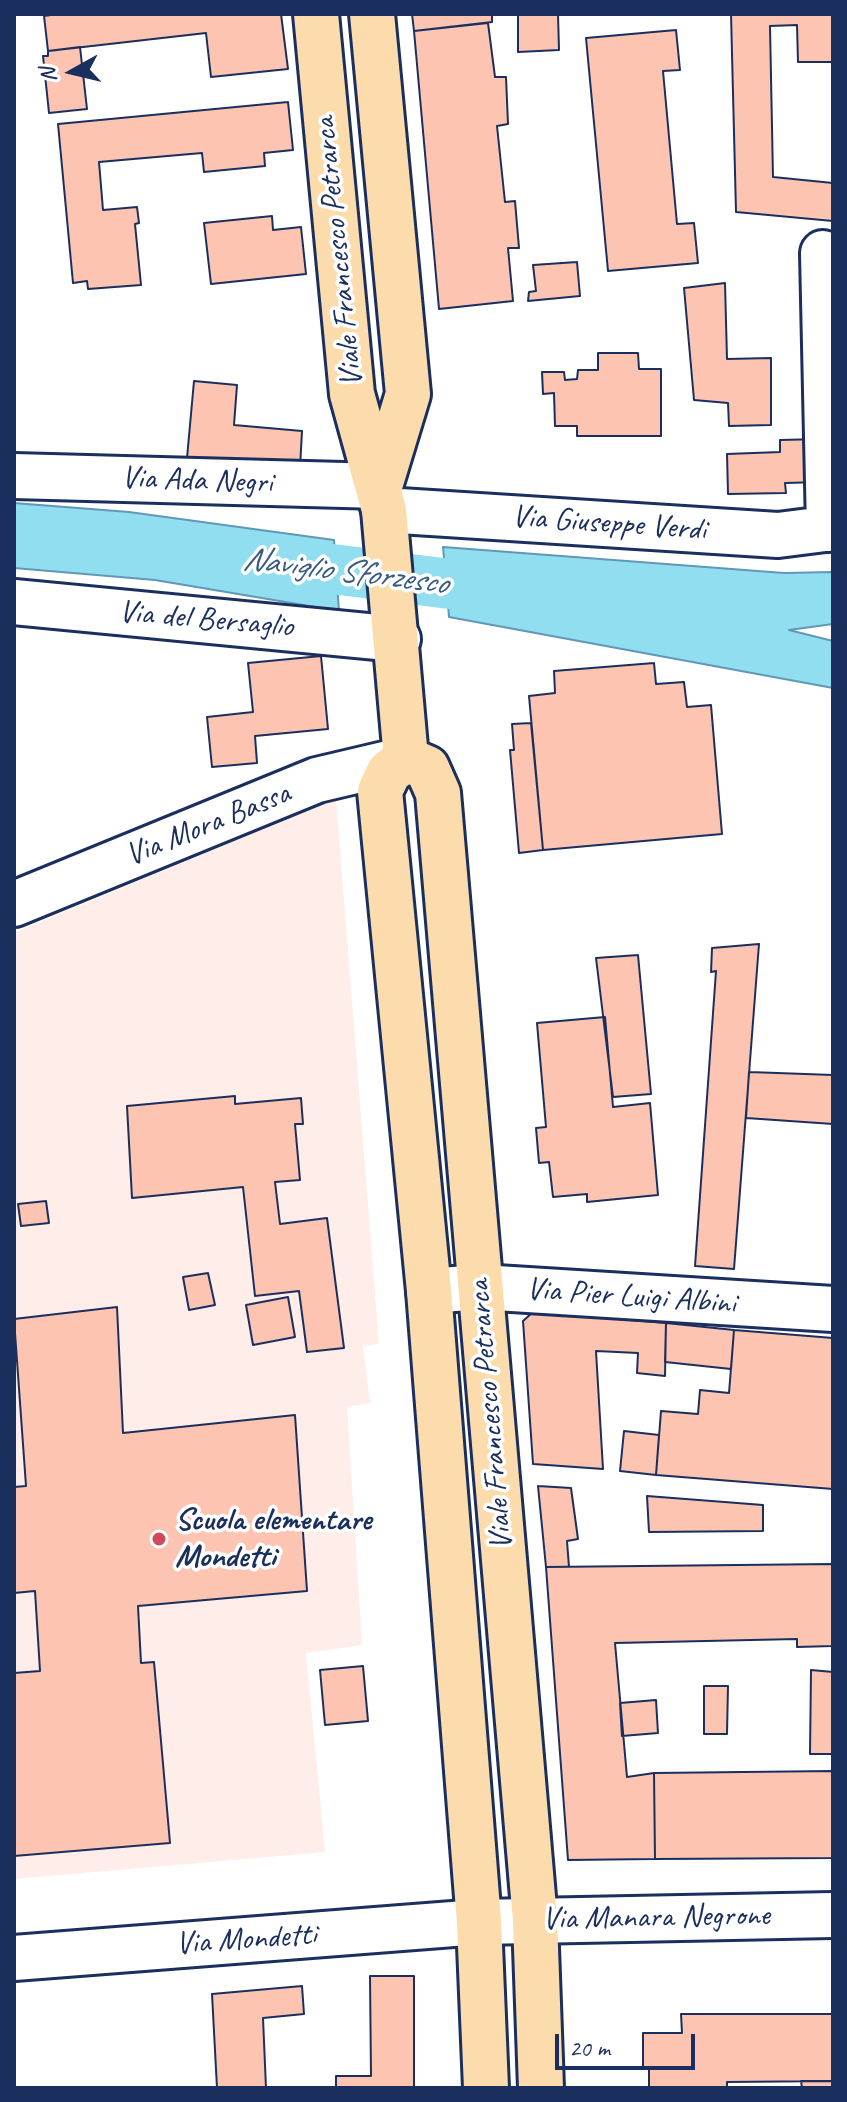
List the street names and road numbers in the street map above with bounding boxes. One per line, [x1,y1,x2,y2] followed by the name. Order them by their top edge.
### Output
[306,115,372,389] street label: Viale Francesco Petrarca
[121,459,273,503] street label: Via Ada Negri
[510,498,708,550] street label: Via Giuseppe Verdi
[117,593,295,647] street label: Via del Bersaglio
[120,775,296,875] street label: Via Mora Bassa
[525,1271,737,1323] street label: Via Pier Luigi Albini
[460,1278,522,1552] street label: Viale Francesco Petrarca
[542,1897,770,1939] street label: Via Manara Negrone
[174,1916,318,1964] street label: Via Mondetti

